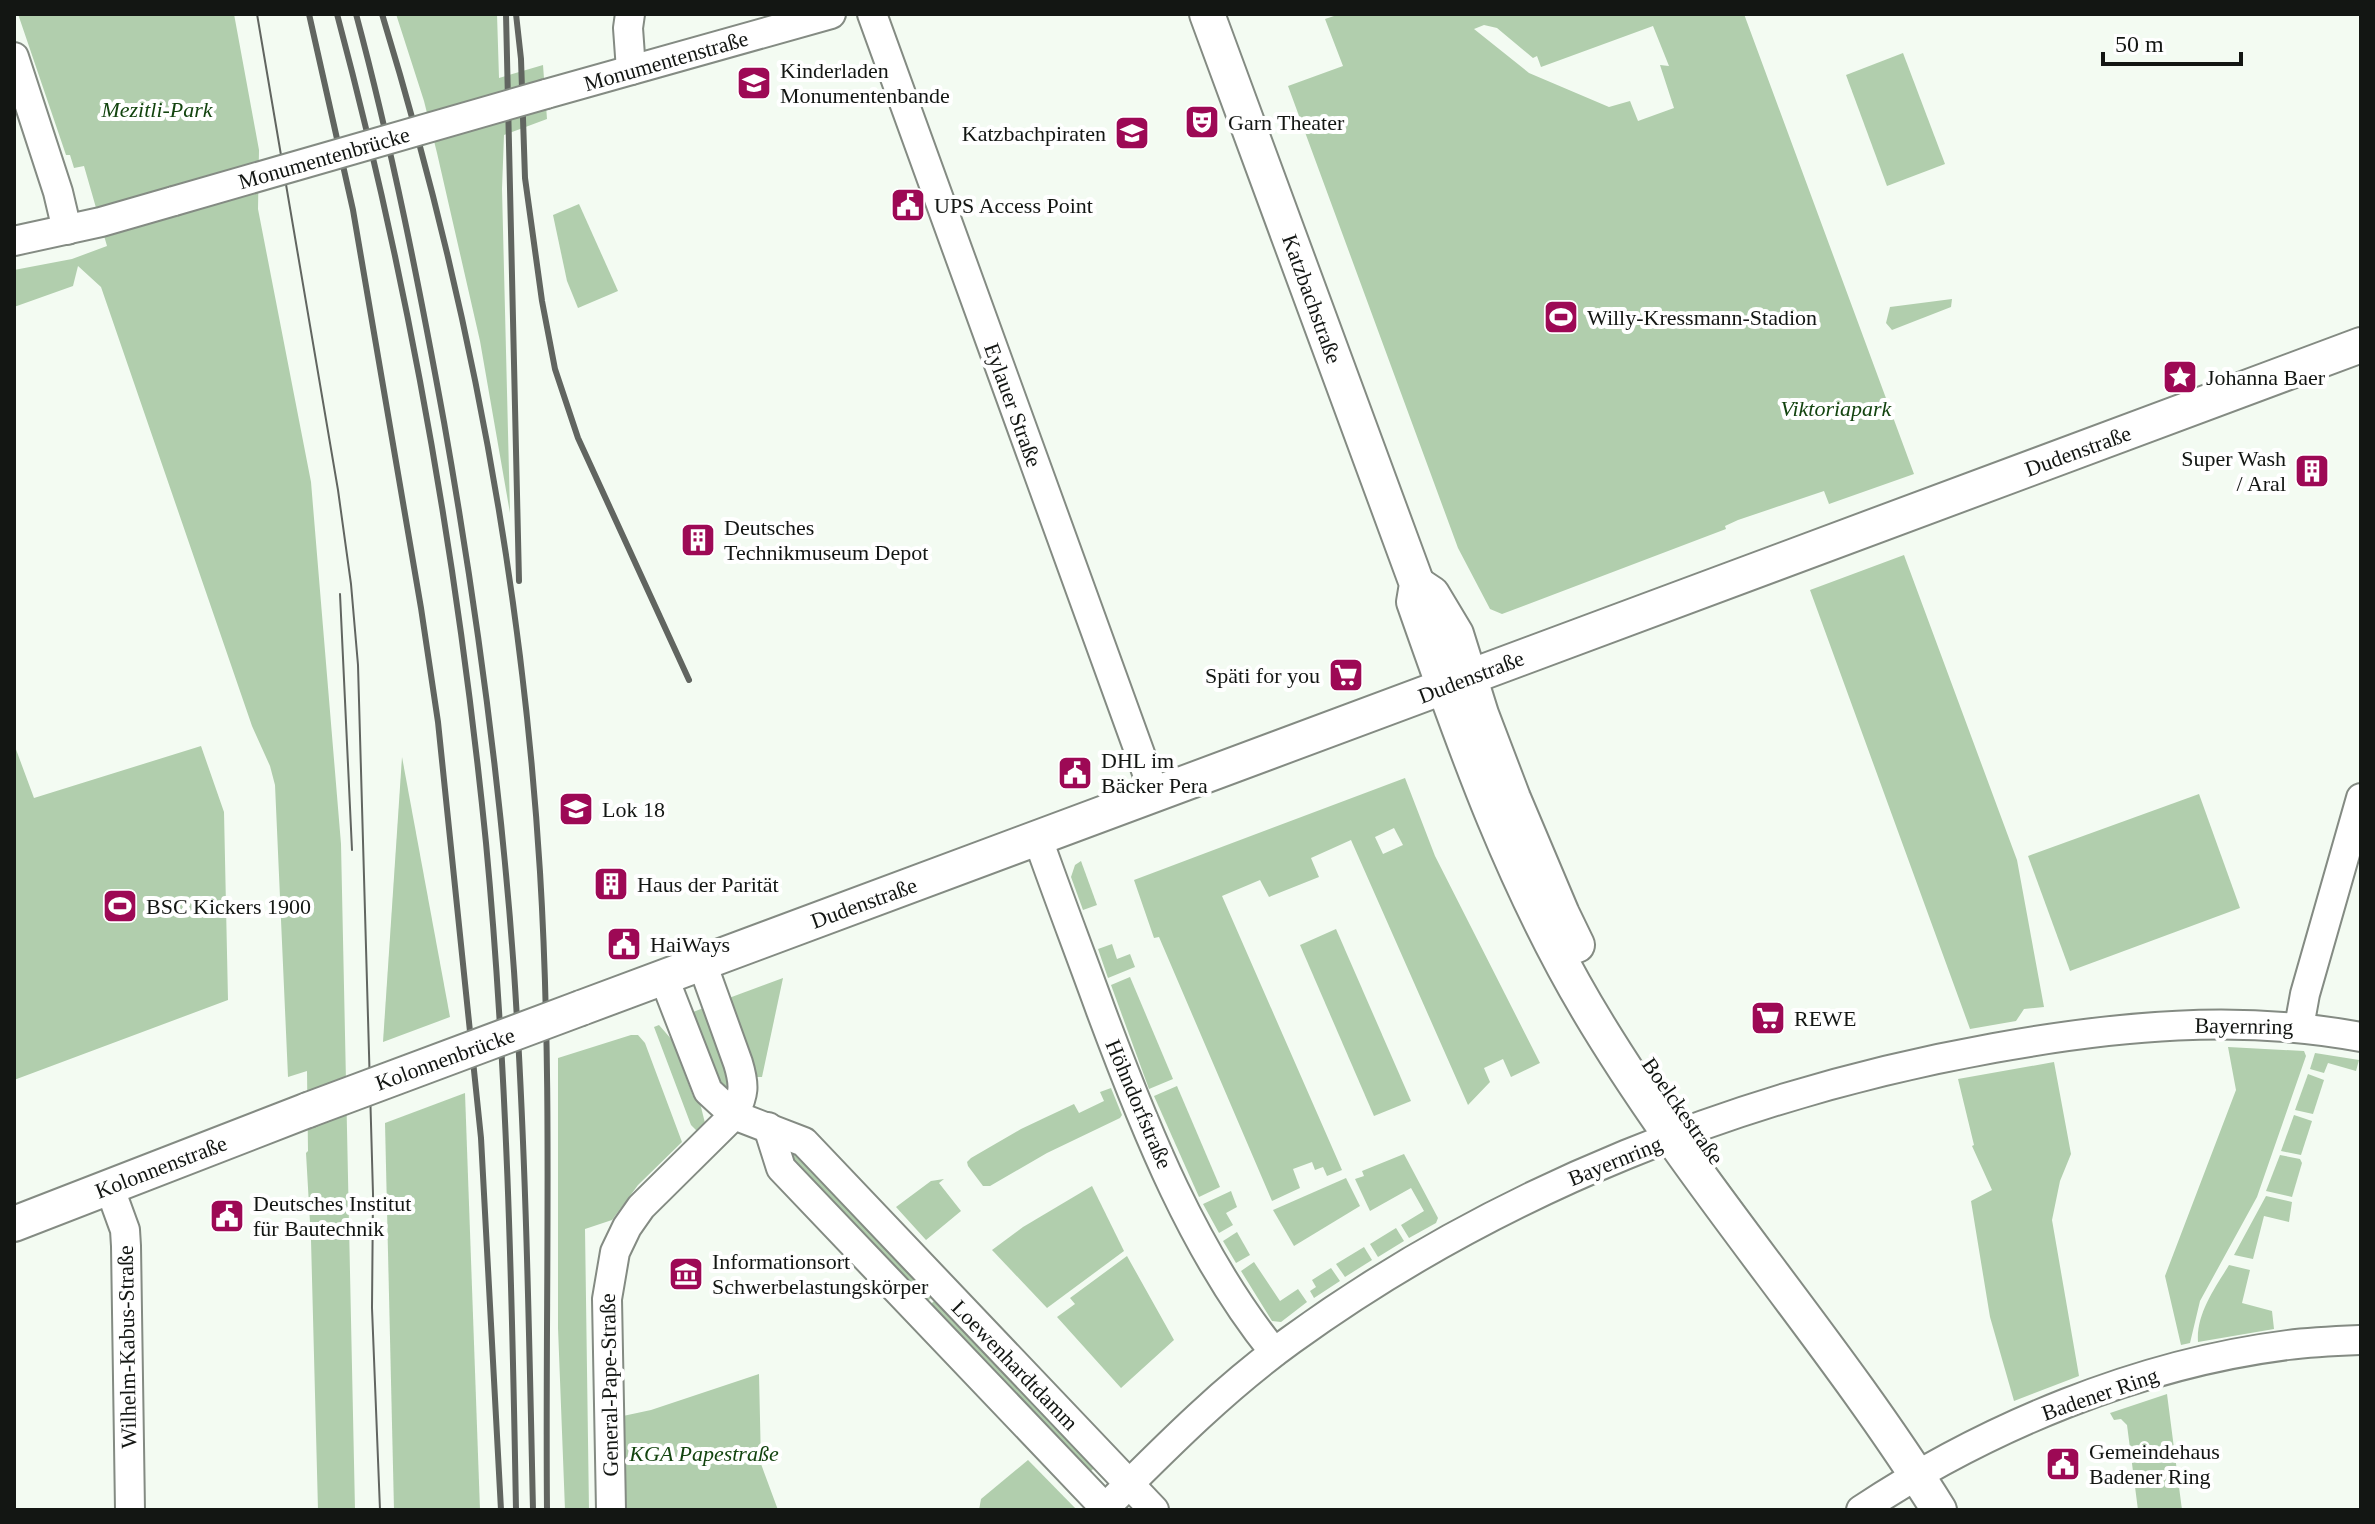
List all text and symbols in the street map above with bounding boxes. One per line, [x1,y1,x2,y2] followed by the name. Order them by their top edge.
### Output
[2103,16,2241,66] scale bar
[581,26,751,96] street label: Monumentenstraße
[2115,31,2164,57] text: 50 m
[780,58,950,108] place label: Kinderladen Monumentenbande
[735,64,773,102] school or university icon: Kinderladen Monumentenbande
[100,97,214,122] park label: Mezitli-Park
[1183,103,1221,141] theatre icon: Garn Theater
[1228,110,1345,135] place label: Garn Theater
[1113,114,1151,152] school or university icon: Katzbachpiraten
[962,121,1106,146] place label: Katzbachpiraten
[235,122,413,194] street label: Monumentenbrücke
[889,186,927,224] public building icon: UPS Access Point
[934,193,1093,218] place label: UPS Access Point
[1277,231,1347,367] street label: Katzbachstraße
[1542,298,1580,336] sports icon: Willy-Kressmann-Stadion
[1587,305,1817,330] place label: Willy-Kressmann-Stadion
[979,340,1047,470] street label: Eylauer Straße
[2161,358,2199,396] place icon: Johanna Baer
[2206,365,2326,390] place label: Johanna Baer
[1781,396,1893,421] park label: Viktoriapark
[2021,420,2135,482] street label: Dudenstraße
[2181,446,2286,496] place label: Super Wash / Aral
[2293,452,2331,490] building icon: Super Wash / Aral
[724,515,928,565] place label: Deutsches Technikmuseum Depot
[679,521,717,559] building icon: Deutsches Technikmuseum Depot
[1415,645,1527,709] street label: Dudenstraße
[1327,656,1365,694] supermarket icon: Späti for you
[1205,663,1320,688] place label: Späti for you
[1101,748,1208,798] place label: DHL im Bäcker Pera
[1056,754,1094,792] public building icon: DHL im Bäcker Pera
[557,790,595,828] school or university icon: Lok 18
[602,797,665,822] place label: Lok 18
[592,865,630,903] building icon: Haus der Parität
[637,872,779,897] place label: Haus der Parität
[807,872,921,934] street label: Dudenstraße
[101,887,139,925] sports icon: BSC Kickers 1900
[146,894,311,919] place label: BSC Kickers 1900
[605,925,643,963] public building icon: HaiWays
[650,932,730,957] place label: HaiWays
[1749,999,1787,1037] supermarket icon: REWE
[1794,1006,1856,1031] place label: REWE
[2194,1013,2294,1039] street label: Bayernring
[372,1022,518,1096] street label: Kolonnenbrücke
[1101,1036,1177,1172] street label: Höhndorfstraße
[1637,1053,1729,1169] street label: Boelckestraße
[91,1130,231,1204] street label: Kolonnenstraße
[1564,1131,1666,1191] street label: Bayernring
[253,1191,411,1241] place label: Deutsches Institut für Bautechnik
[208,1197,246,1235] public building icon: Deutsches Institut für Bautechnik
[113,1245,141,1449] street label: Wilhelm-Kabus-Straße
[712,1249,929,1299] place label: Informationsort Schwerbelastungskörper
[667,1255,705,1293] museum icon: Informationsort Schwerbelastungskörper
[595,1293,623,1477] street label: General-Pape-Straße
[947,1295,1083,1435] street label: Loewenhardtdamm
[2038,1362,2162,1426] street label: Badener Ring
[2089,1439,2220,1489] place label: Gemeindehaus Badener Ring
[628,1441,779,1466] park label: KGA Papestraße
[2044,1445,2082,1483] public building icon: Gemeindehaus Badener Ring

